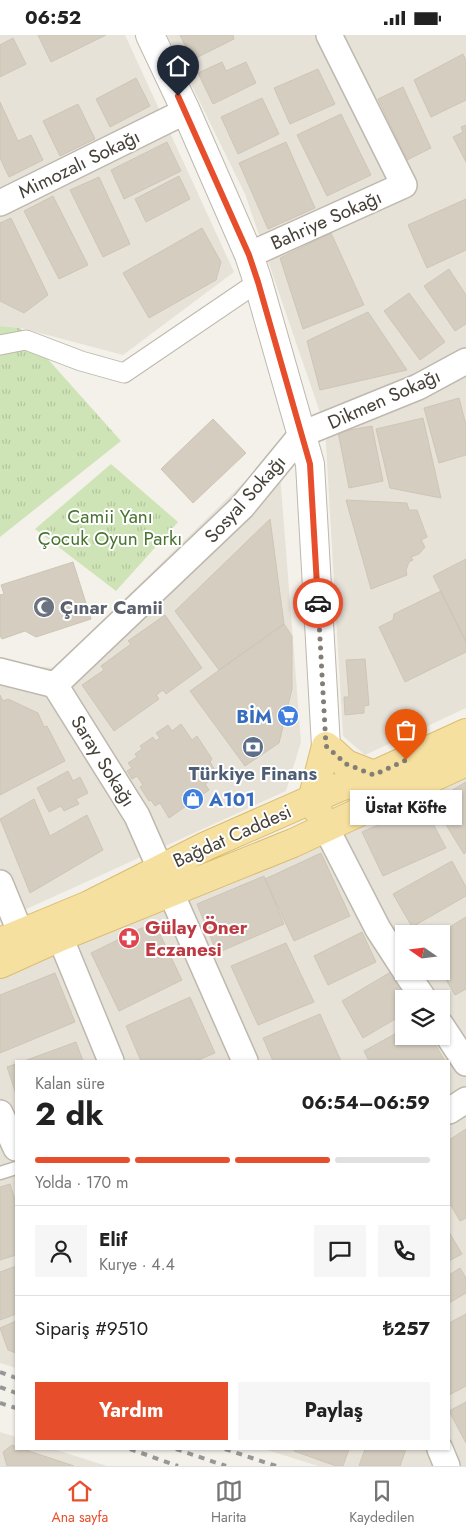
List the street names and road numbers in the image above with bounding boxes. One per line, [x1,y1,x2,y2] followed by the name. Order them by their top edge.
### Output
[14,123,144,205] street label: Mimozalı Sokağı
[266,184,386,256] street label: Bahriye Sokağı
[323,362,445,436] street label: Dikmen Sokağı
[198,449,292,549] street label: Sosyal Sokağı
[64,710,142,812] street label: Saray Sokağı
[168,798,296,874] street label: Bağdat Caddesi

